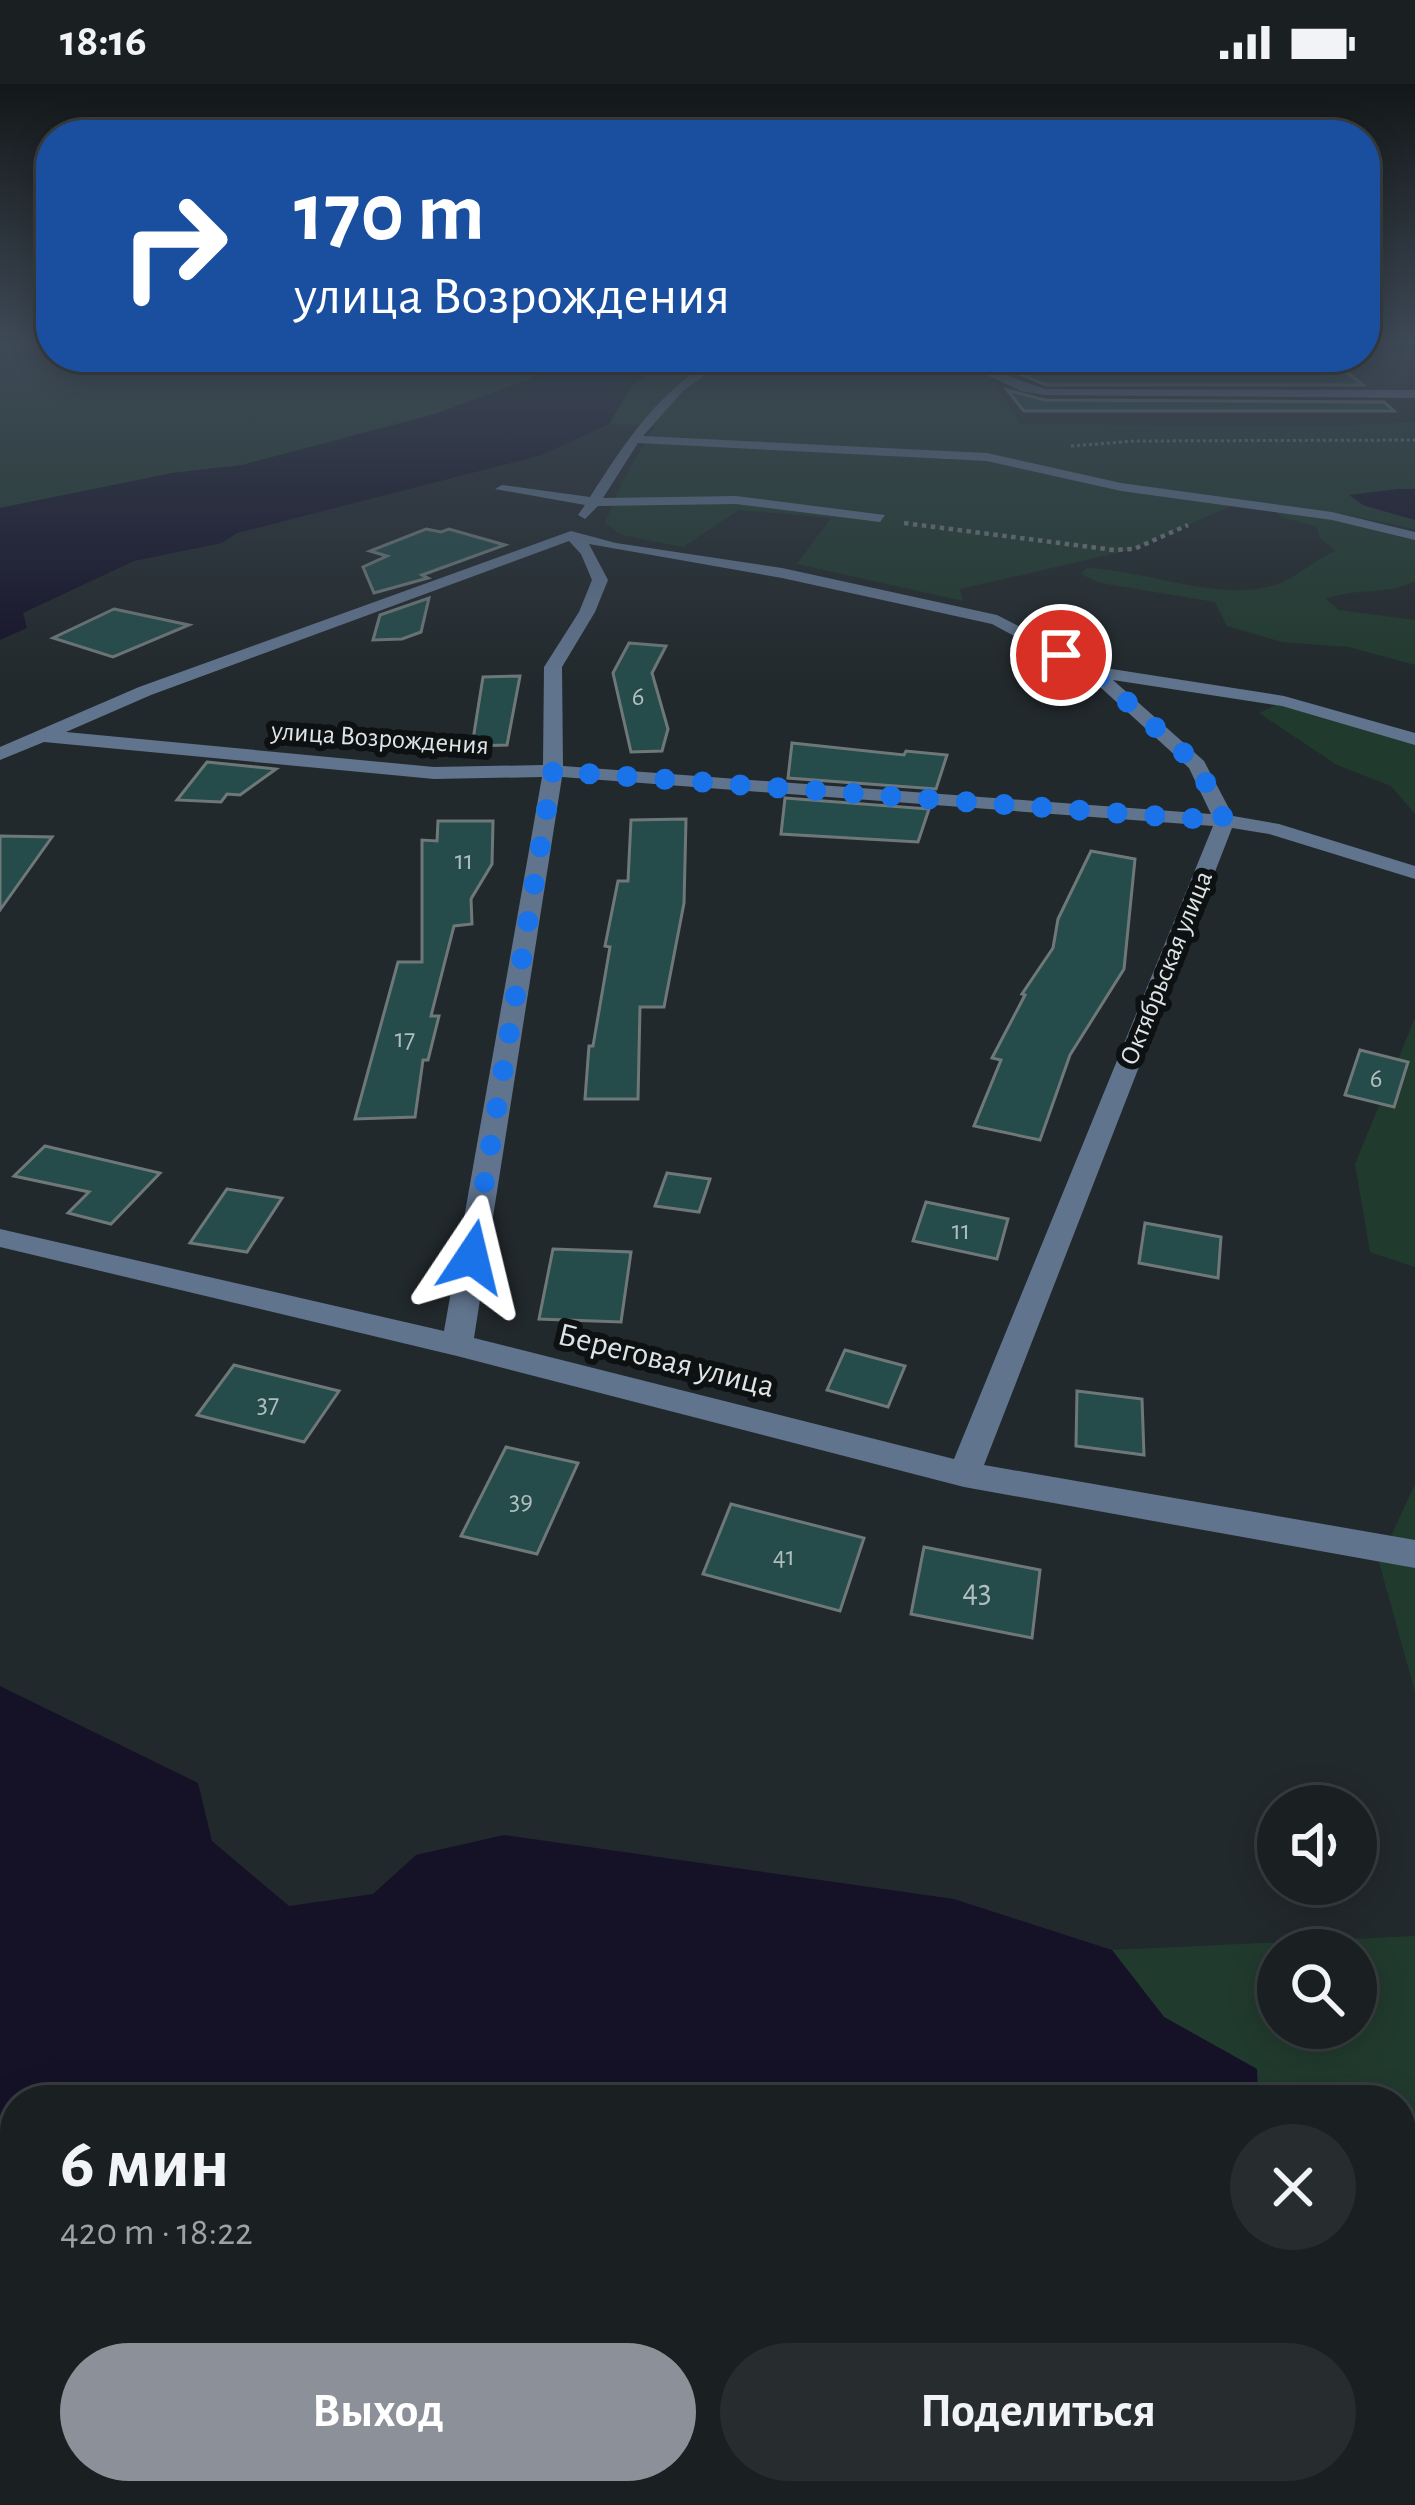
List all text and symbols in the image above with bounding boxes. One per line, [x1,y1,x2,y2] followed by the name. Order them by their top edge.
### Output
[60,19,147,64] text: 18:16
[96,168,252,324] icon: right
[294,172,485,256] text: 170 m
[294,270,730,324] text: улица Возрождения
[1010,604,1112,706] pin
[1028,622,1094,688] icon: arrive
[632,683,644,710] house number: 6
[269,717,490,760] street label: улица Возрождения
[455,847,473,874] house number: 11
[1115,867,1218,1069] street label: Октябрьская улица
[395,1025,415,1052] house number: 17
[1370,1065,1382,1092] house number: 6
[409,1194,535,1320] position arrow
[952,1217,970,1244] house number: 11
[554,1318,778,1404] street label: Береговая улица
[257,1390,279,1417] house number: 37
[509,1487,533,1514] house number: 39
[773,1543,795,1570] house number: 41
[962,1576,992,1609] house number: 43
[1257,1785,1377,2049] map controls
[1257,1785,1377,1905] button: sound
[1257,1929,1377,2049] button: search
[1230,2124,1356,2250] button: close
[60,2128,229,2200] text: 6 мин
[60,2213,253,2252] text: 420 m · 18:22
[60,2343,696,2481] button: Выход
[720,2343,1356,2481] button: Поделиться

